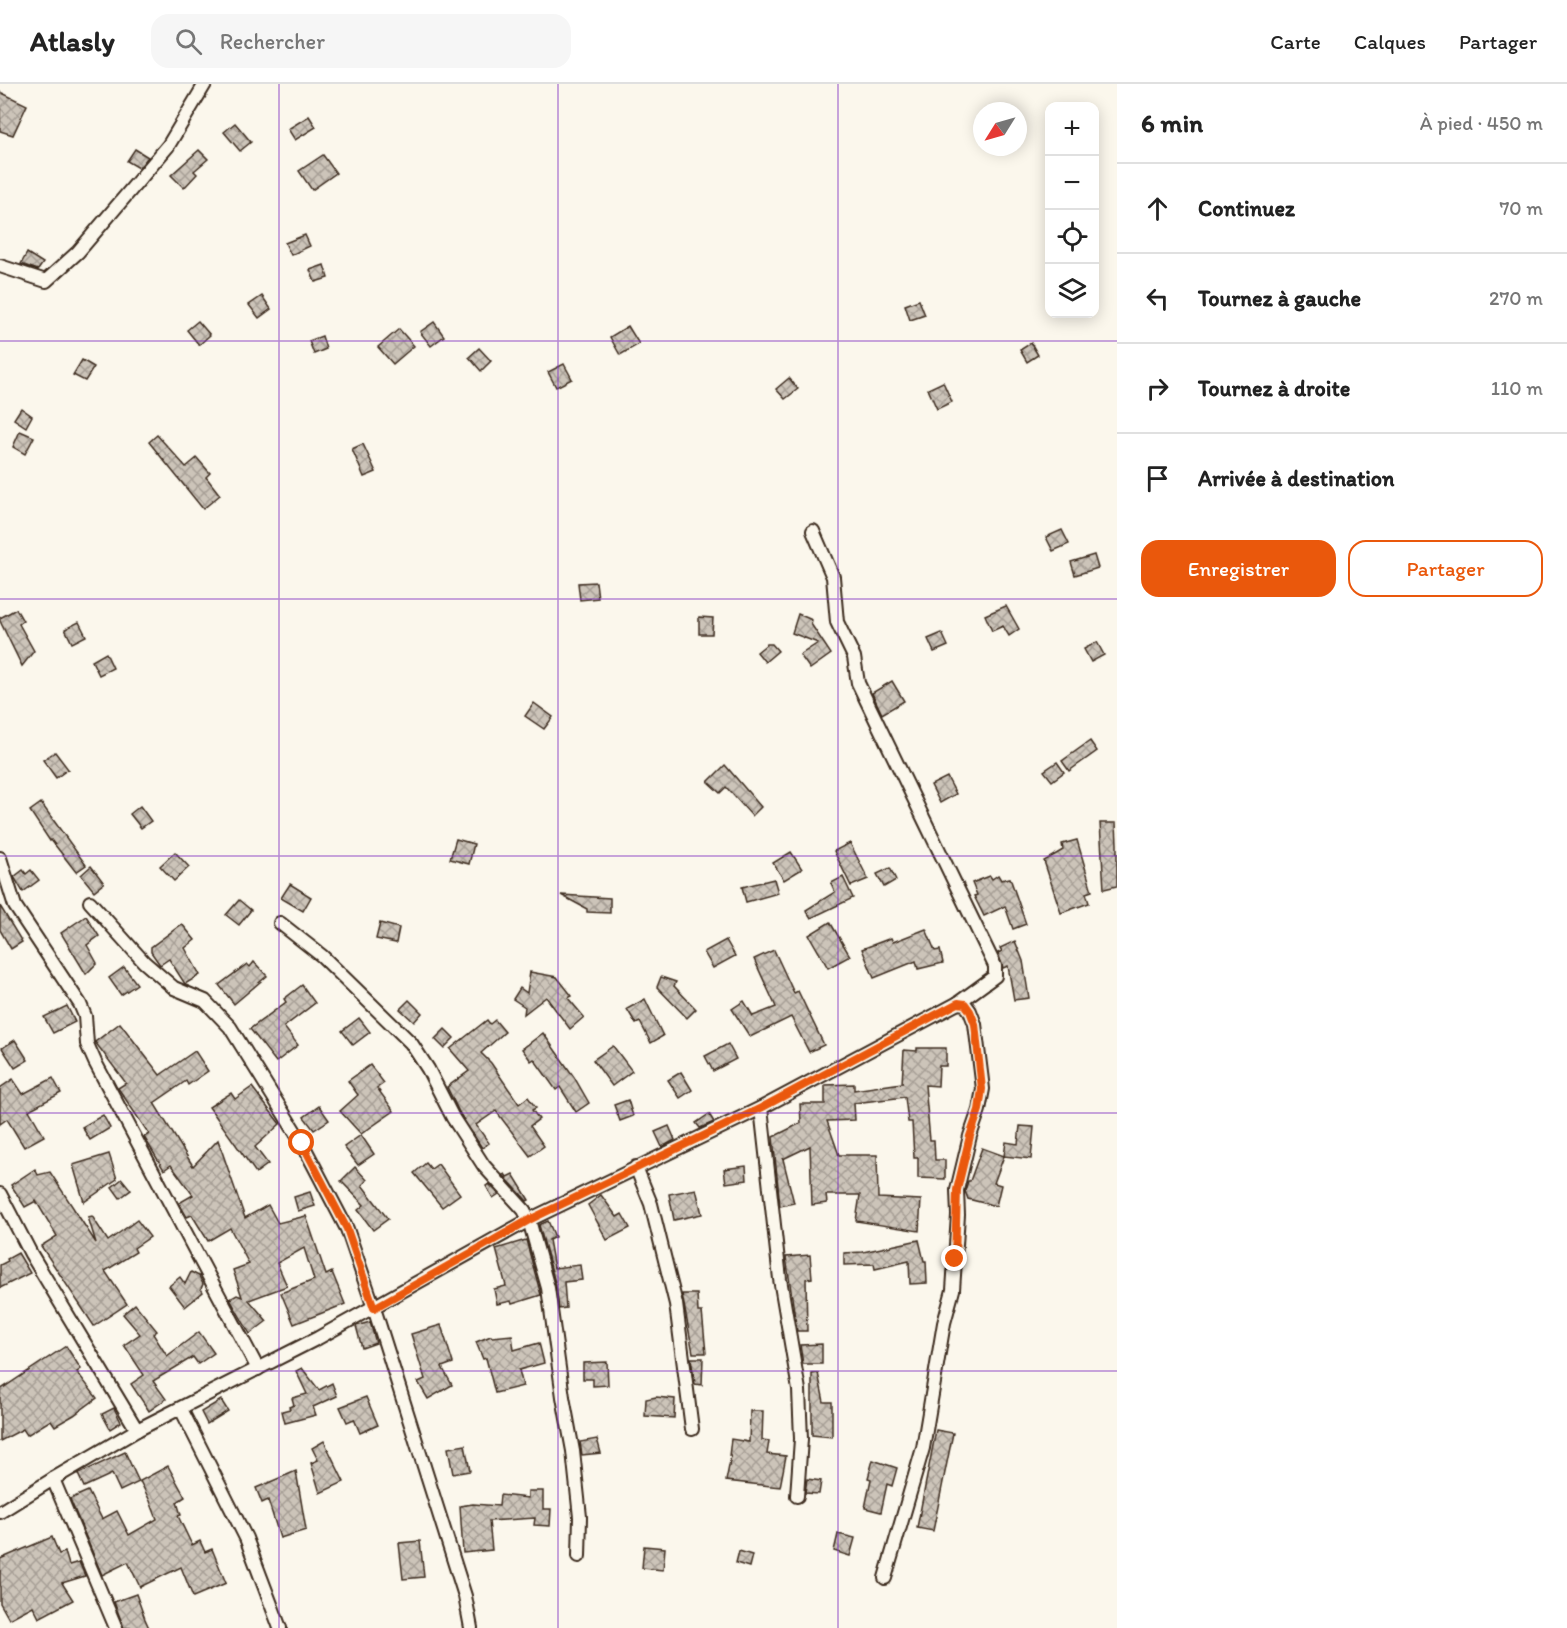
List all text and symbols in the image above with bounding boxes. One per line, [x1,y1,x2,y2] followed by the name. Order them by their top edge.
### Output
[151,14,571,68] search box
[30,24,115,58] text: Atlasly
[172,25,205,58] icon: search
[220,28,325,55] text: Rechercher
[1270,29,1321,54] text: Carte
[1354,29,1426,54] text: Calques
[1459,29,1537,54] text: Partager
[973,102,1027,156] north arrow
[1045,102,1099,318] map controls
[1045,102,1099,156] button: +
[1141,107,1203,139] text: 6 min
[1420,111,1543,135] text: À pied · 450 m
[1045,156,1099,210] button: −
[1141,192,1174,225] icon: ahead
[1198,195,1295,222] text: Continuez
[1499,196,1543,220] text: 70 m
[1045,210,1099,264] button: locate
[1045,264,1099,318] button: layers
[1141,282,1174,315] icon: left
[1198,285,1361,312] text: Tournez à gauche
[1489,286,1543,310] text: 270 m
[1141,372,1174,405] icon: right
[1198,375,1350,402] text: Tournez à droite
[1491,376,1543,400] text: 110 m
[1141,462,1174,495] icon: arrive
[1198,465,1394,492] text: Arrivée à destination
[1141,540,1336,597] button: Enregistrer
[1348,540,1543,597] button: Partager
[288,1129,314,1155] route start
[941,1245,967,1271] route end

